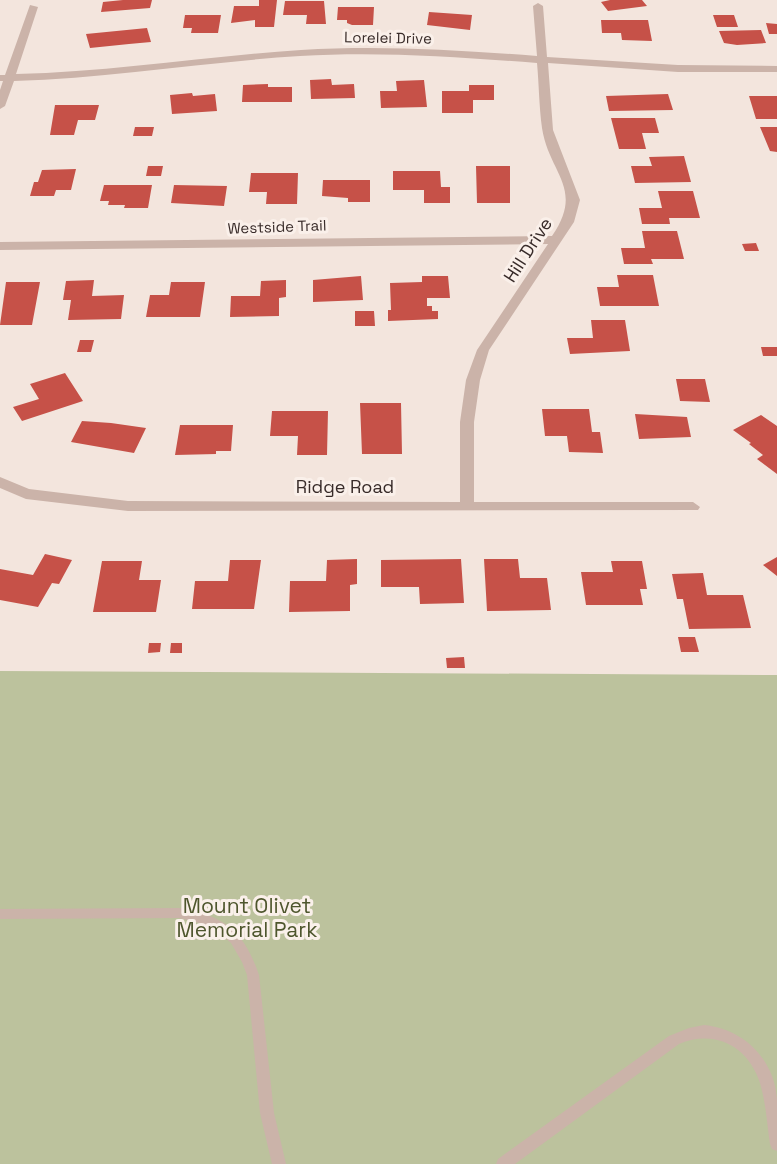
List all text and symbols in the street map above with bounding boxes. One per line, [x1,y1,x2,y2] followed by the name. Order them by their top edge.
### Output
[344,27,432,48] street label: Lorelei Drive
[498,213,557,287] street label: Hill Drive
[227,215,327,238] street label: Westside Trail
[296,475,394,498] street label: Ridge Road
[177,892,318,943] park label: Mount Olivet Memorial Park

